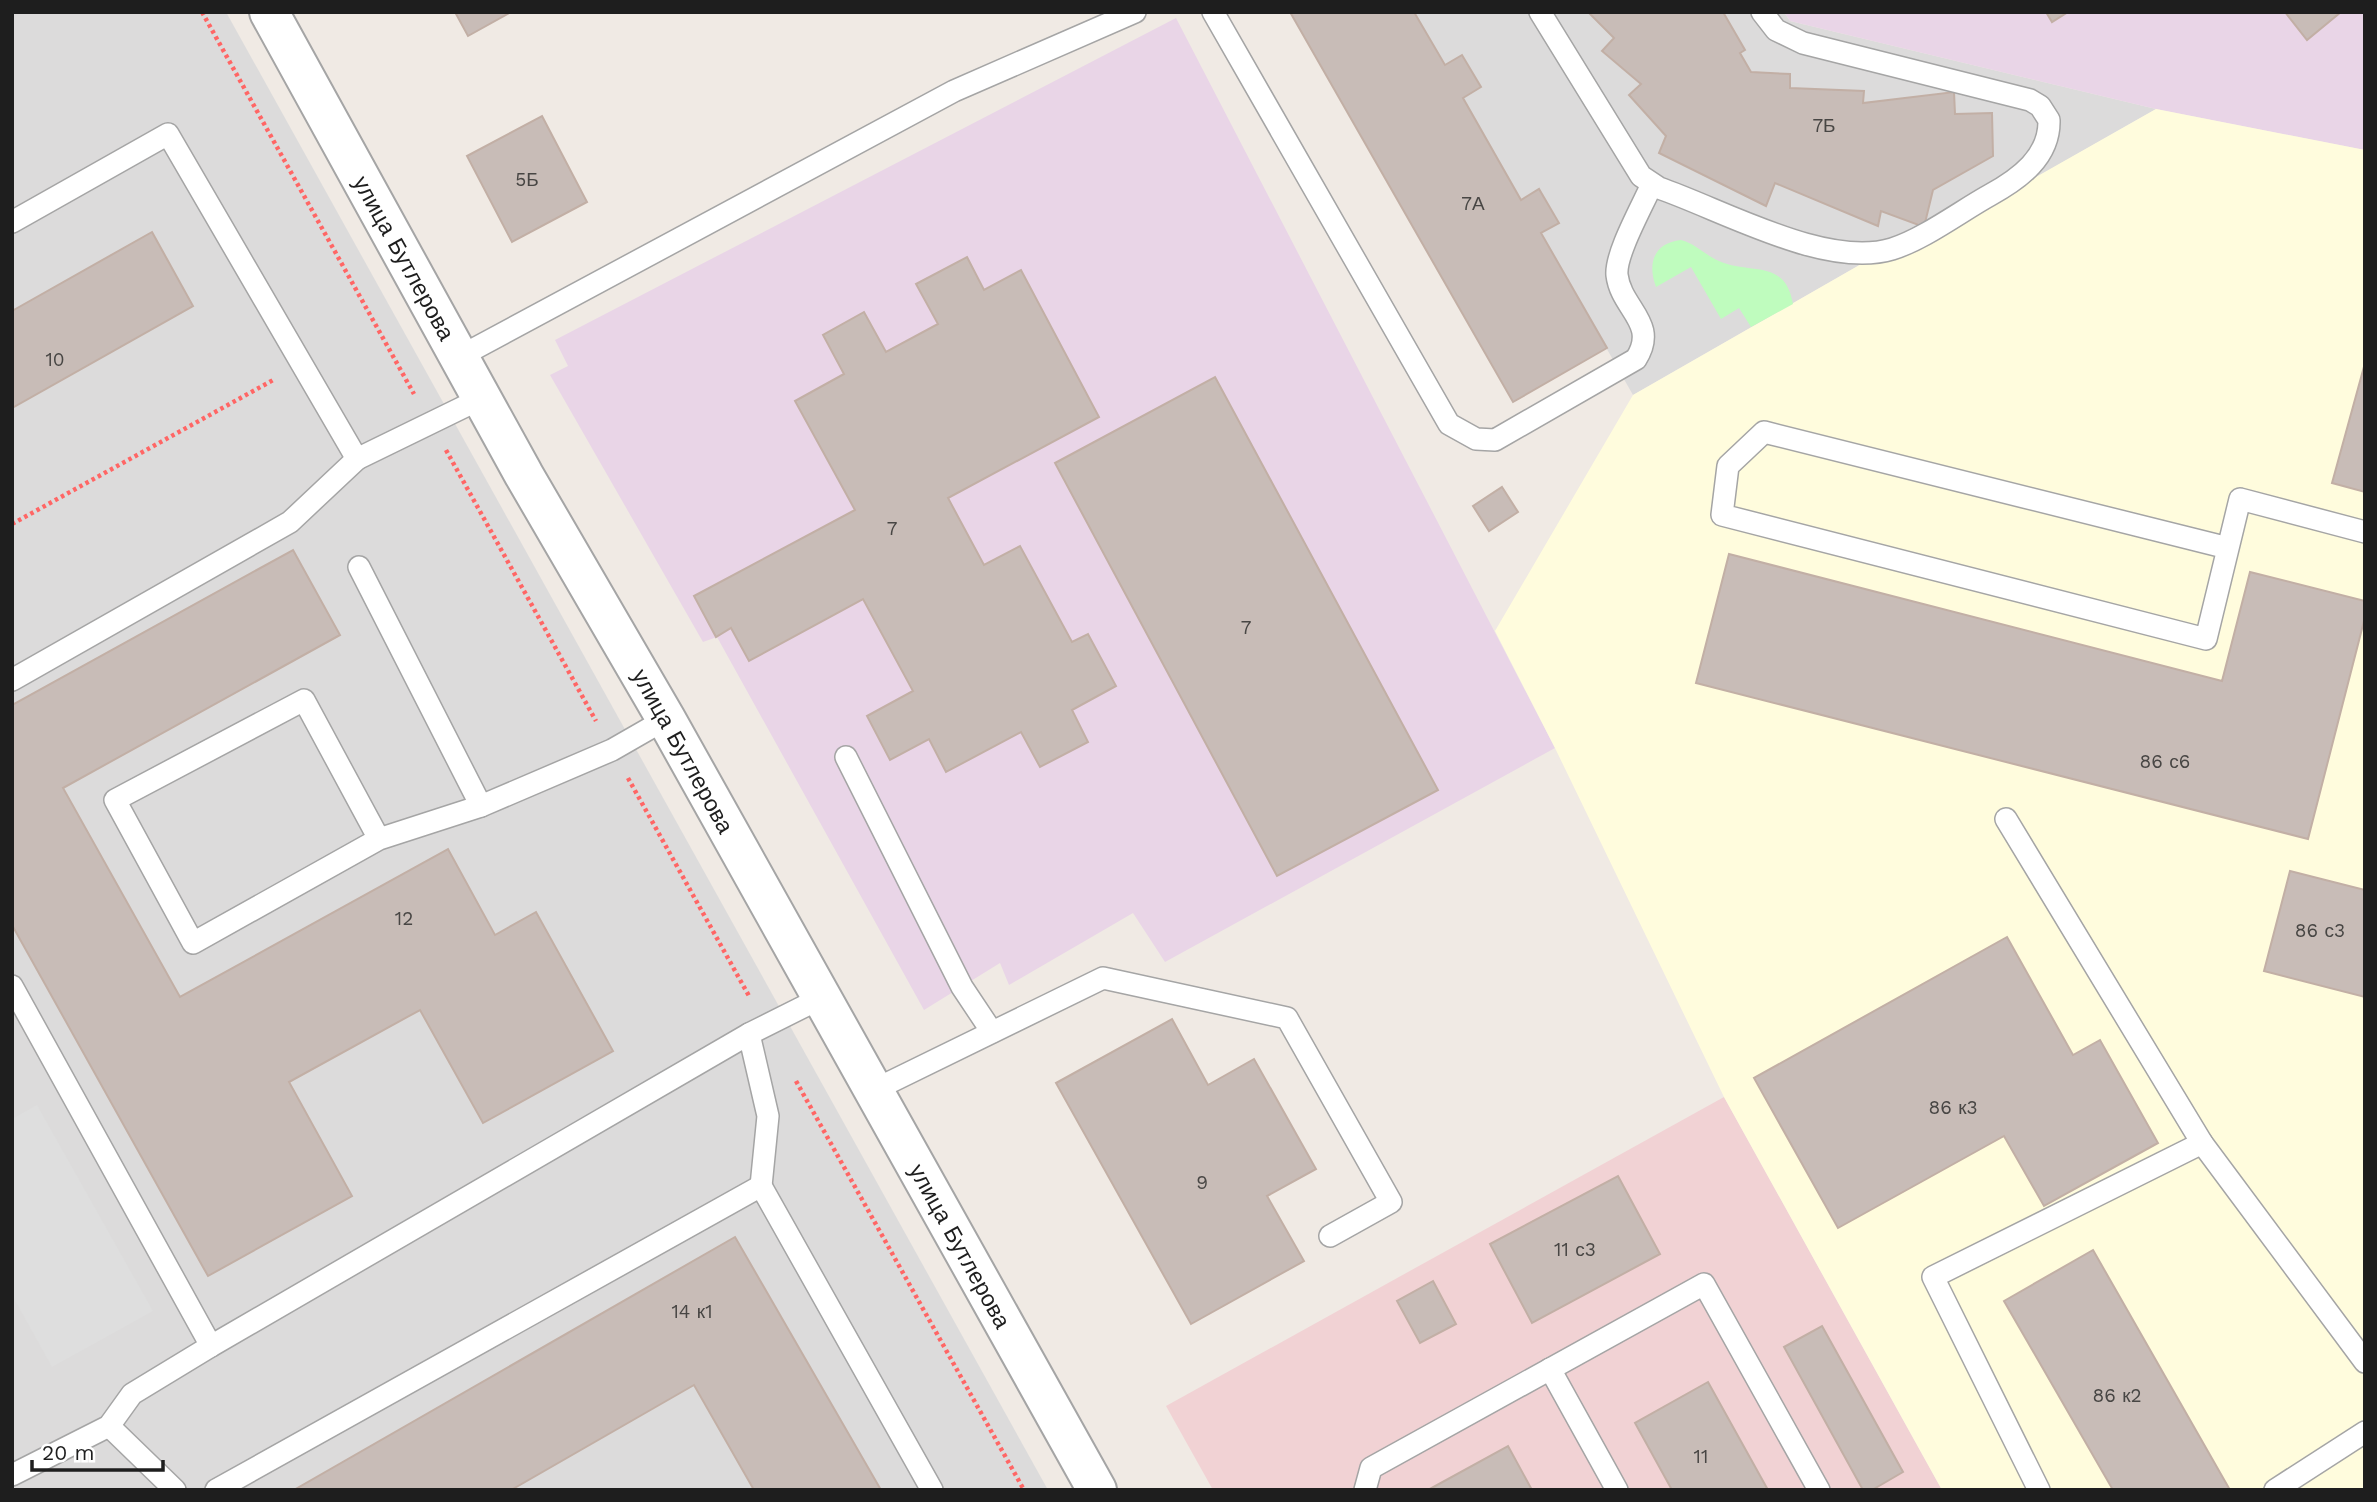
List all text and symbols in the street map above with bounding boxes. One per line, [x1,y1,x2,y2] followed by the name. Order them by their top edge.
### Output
[1812,114,1836,137] house number: 7Б
[515,168,539,191] house number: 5Б
[347,171,460,345] street label: улица Бутлерова
[1461,192,1485,215] house number: 7А
[45,348,65,371] house number: 10
[887,517,897,540] house number: 7
[1241,616,1251,639] house number: 7
[626,664,739,838] street label: улица Бутлерова
[2140,750,2190,773] house number: 86 с6
[395,907,413,930] house number: 12
[2295,919,2345,942] house number: 86 с3
[1928,1096,1978,1119] house number: 86 к3
[903,1159,1016,1333] street label: улица Бутлерова
[1196,1171,1208,1194] house number: 9
[1554,1238,1596,1261] house number: 11 с3
[671,1300,713,1323] house number: 14 к1
[2092,1384,2142,1407] house number: 86 к2
[32,1428,163,1472] scale bar
[42,1440,94,1465] text: 20 m
[1694,1445,1708,1468] house number: 11

